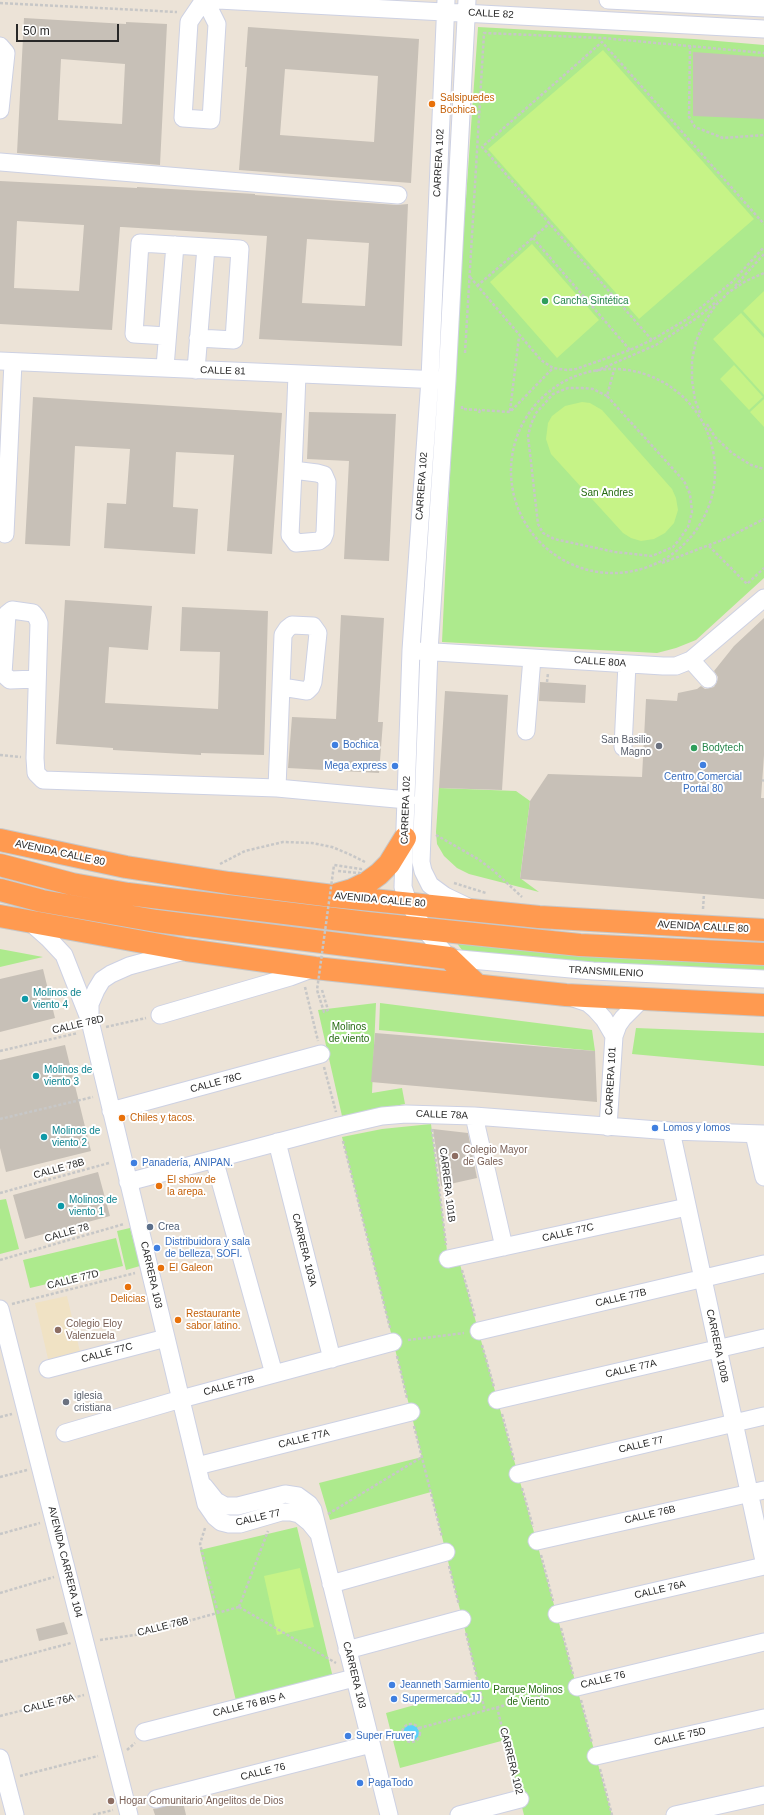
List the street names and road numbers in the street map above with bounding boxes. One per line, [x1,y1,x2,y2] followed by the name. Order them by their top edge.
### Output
[468,7,514,21] street label: CALLE 82
[431,129,447,197] street label: CARRERA 102
[200,364,246,378] street label: CALLE 81
[414,451,430,521] street label: CARRERA 102
[574,654,626,670] street label: CALLE 80A
[399,776,413,844] street label: CARRERA 102
[14,838,106,868] street label: AVENIDA CALLE 80
[334,890,426,910] street label: AVENIDA CALLE 80
[657,919,749,935] street label: AVENIDA CALLE 80
[568,964,644,980] street label: TRANSMILENIO
[51,1013,105,1037] street label: CALLE 78D
[603,1047,619,1115] street label: CARRERA 101
[189,1070,243,1096] street label: CALLE 78C
[416,1108,468,1122] street label: CALLE 78A
[436,1147,458,1223] street label: CARRERA 101B
[32,1156,86,1182] street label: CALLE 78B
[289,1212,319,1288] street label: CARRERA 103A
[43,1221,91,1245] street label: CALLE 78
[541,1221,595,1245] street label: CALLE 77C
[137,1240,165,1310] street label: CARRERA 103
[46,1268,100,1292] street label: CALLE 77D
[594,1286,648,1310] street label: CALLE 77B
[703,1308,731,1384] street label: CARRERA 100B
[80,1340,134,1366] street label: CALLE 77C
[604,1357,658,1381] street label: CALLE 77A
[202,1373,256,1399] street label: CALLE 77B
[277,1427,331,1451] street label: CALLE 77A
[617,1434,665,1456] street label: CALLE 77
[623,1503,677,1527] street label: CALLE 76B
[45,1505,85,1619] street label: AVENIDA CARRERA 104
[234,1507,282,1529] street label: CALLE 77
[633,1578,687,1602] street label: CALLE 76A
[136,1615,190,1639] street label: CALLE 76B
[340,1640,368,1710] street label: CARRERA 103
[579,1669,627,1691] street label: CALLE 76
[212,1690,286,1720] street label: CALLE 76 BIS A
[22,1692,76,1716] street label: CALLE 76A
[653,1725,707,1749] street label: CALLE 75D
[497,1726,525,1796] street label: CARRERA 102
[239,1761,287,1783] street label: CALLE 76

